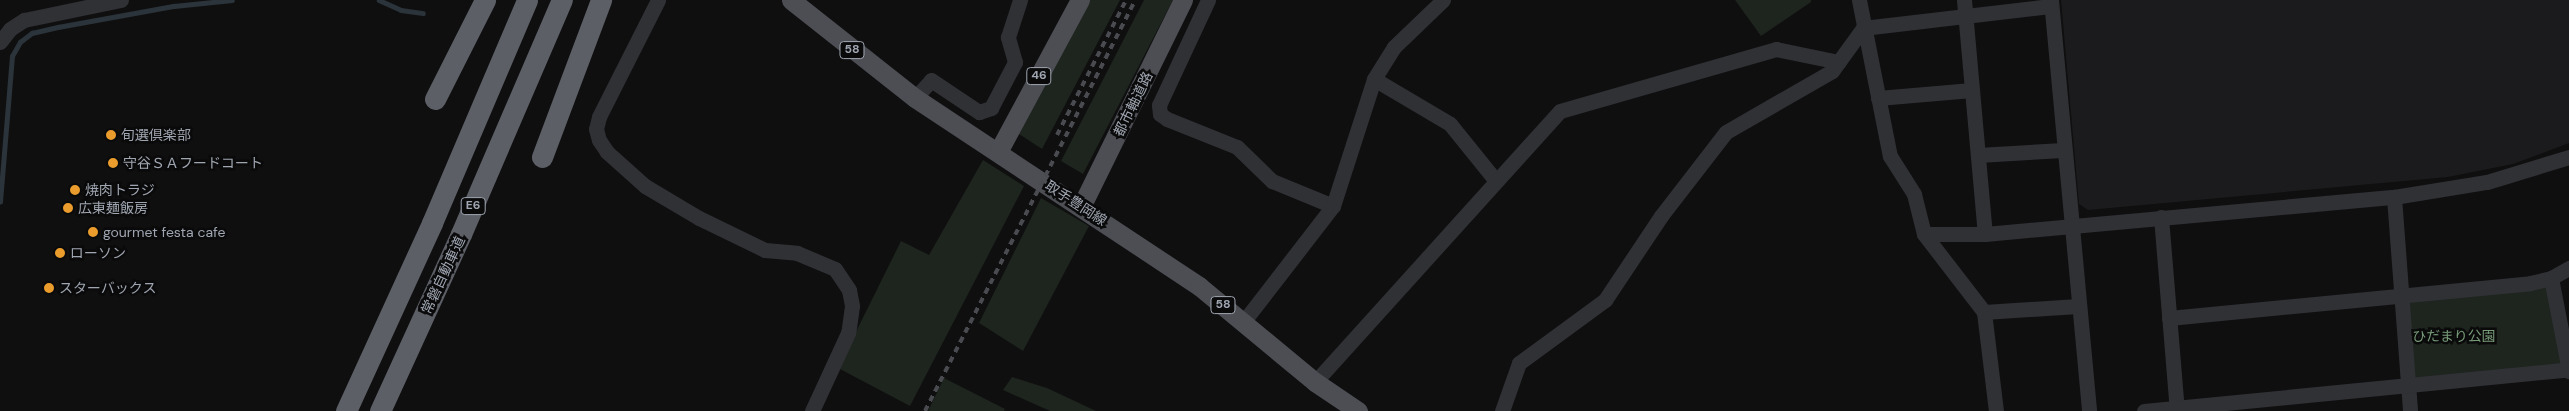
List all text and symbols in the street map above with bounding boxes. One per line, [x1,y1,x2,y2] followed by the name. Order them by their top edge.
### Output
[838,40,866,60] road number: 58
[1025,66,1053,85] road number: 46
[1110,69,1156,139] street label: 都市軸道路
[121,127,191,143] place label: 旬選倶楽部
[105,129,117,141] marker: 旬選倶楽部
[123,155,263,171] place label: 守谷ＳＡフードコート
[107,157,119,169] marker: 守谷ＳＡフードコート
[1042,177,1110,229] street label: 取手豊岡線
[85,182,155,198] place label: 焼肉トラジ
[69,184,81,196] marker: 焼肉トラジ
[460,197,486,216] road number: E6
[78,200,148,216] place label: 広東麺飯房
[62,202,74,214] marker: 広東麺飯房
[103,224,225,240] place label: gourmet festa cafe
[87,226,99,238] marker: gourmet festa cafe
[418,233,468,317] street label: 常磐自動車道
[70,245,126,261] place label: ローソン
[54,247,66,259] marker: ローソン
[59,280,157,296] place label: スターバックス
[43,282,55,294] marker: スターバックス
[1209,296,1237,314] road number: 58
[2412,328,2496,344] park label: ひだまり公園

